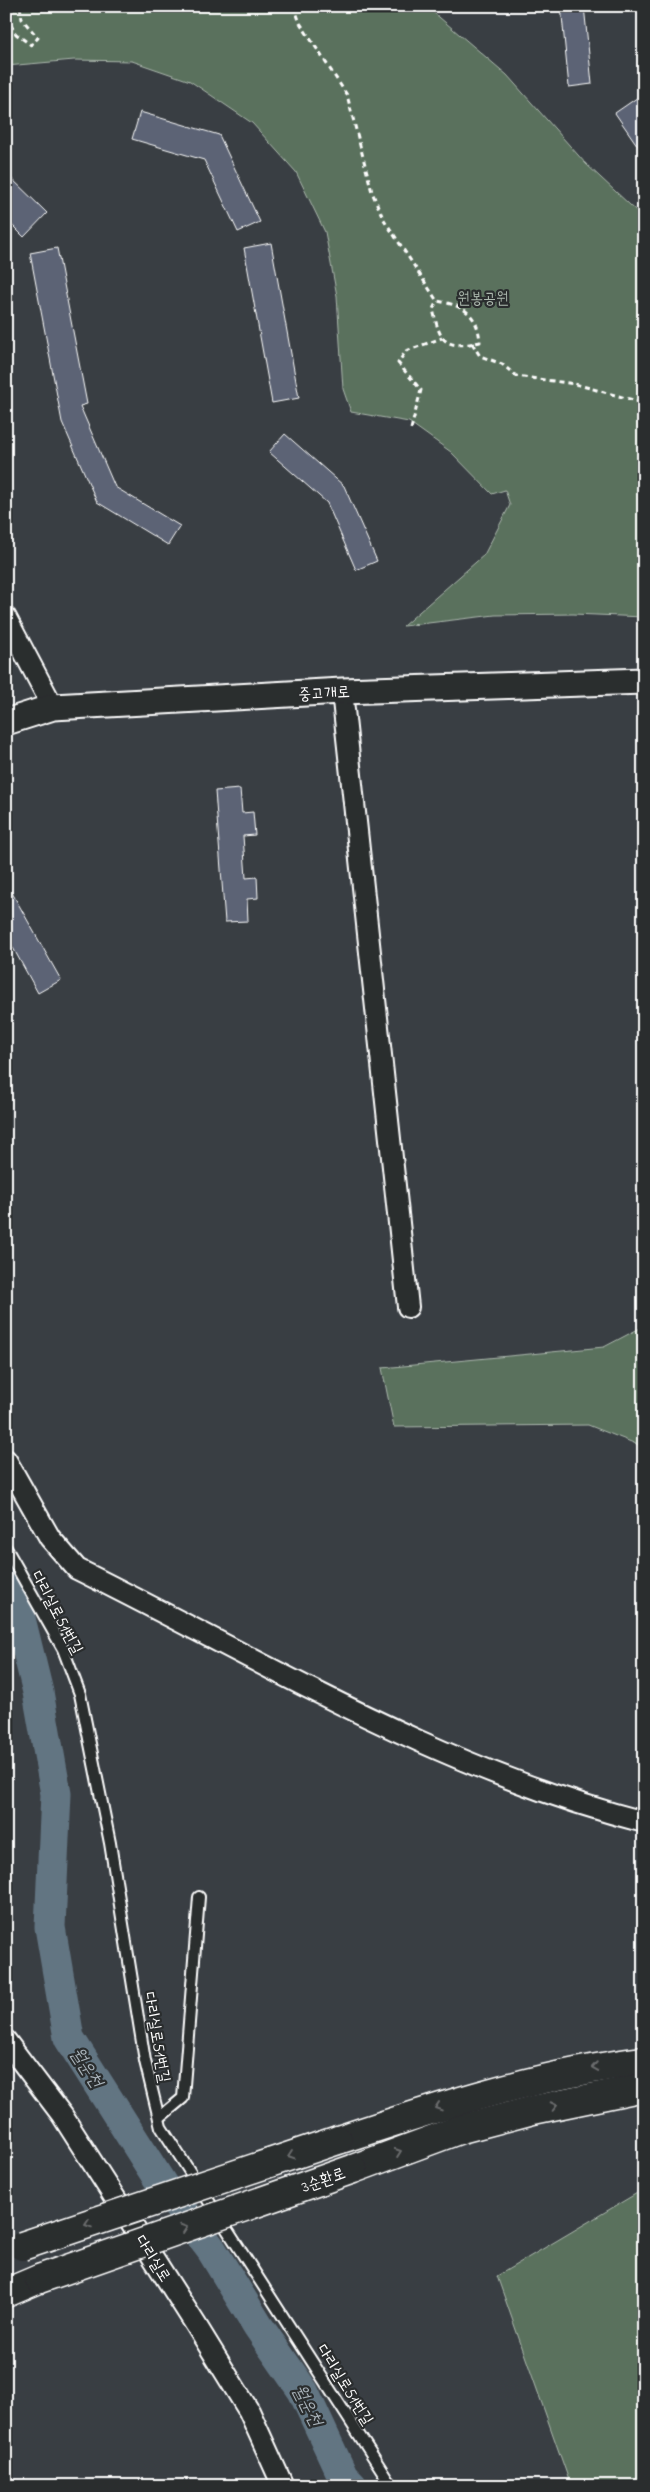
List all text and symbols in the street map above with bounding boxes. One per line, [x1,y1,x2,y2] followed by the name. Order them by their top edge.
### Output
[457,287,509,311] park label: 원봉공원
[298,681,350,707] street label: 중고개로
[24,1567,88,1659] street label: 다리실로51번길
[136,1990,176,2085] street label: 다리실로51번길
[63,2043,109,2095] water label: 월운천
[591,2061,599,2072] one-way arrow
[549,2101,558,2111] one-way arrow
[434,2102,443,2112] one-way arrow
[394,2148,402,2158] one-way arrow
[288,2149,296,2159] one-way arrow
[298,2162,349,2200] street label: 3순환로
[84,2218,92,2228] one-way arrow
[180,2224,188,2234] one-way arrow
[128,2231,176,2287] street label: 다리실로
[310,2340,379,2430] street label: 다리실로51번길
[285,2381,328,2433] water label: 월운천

